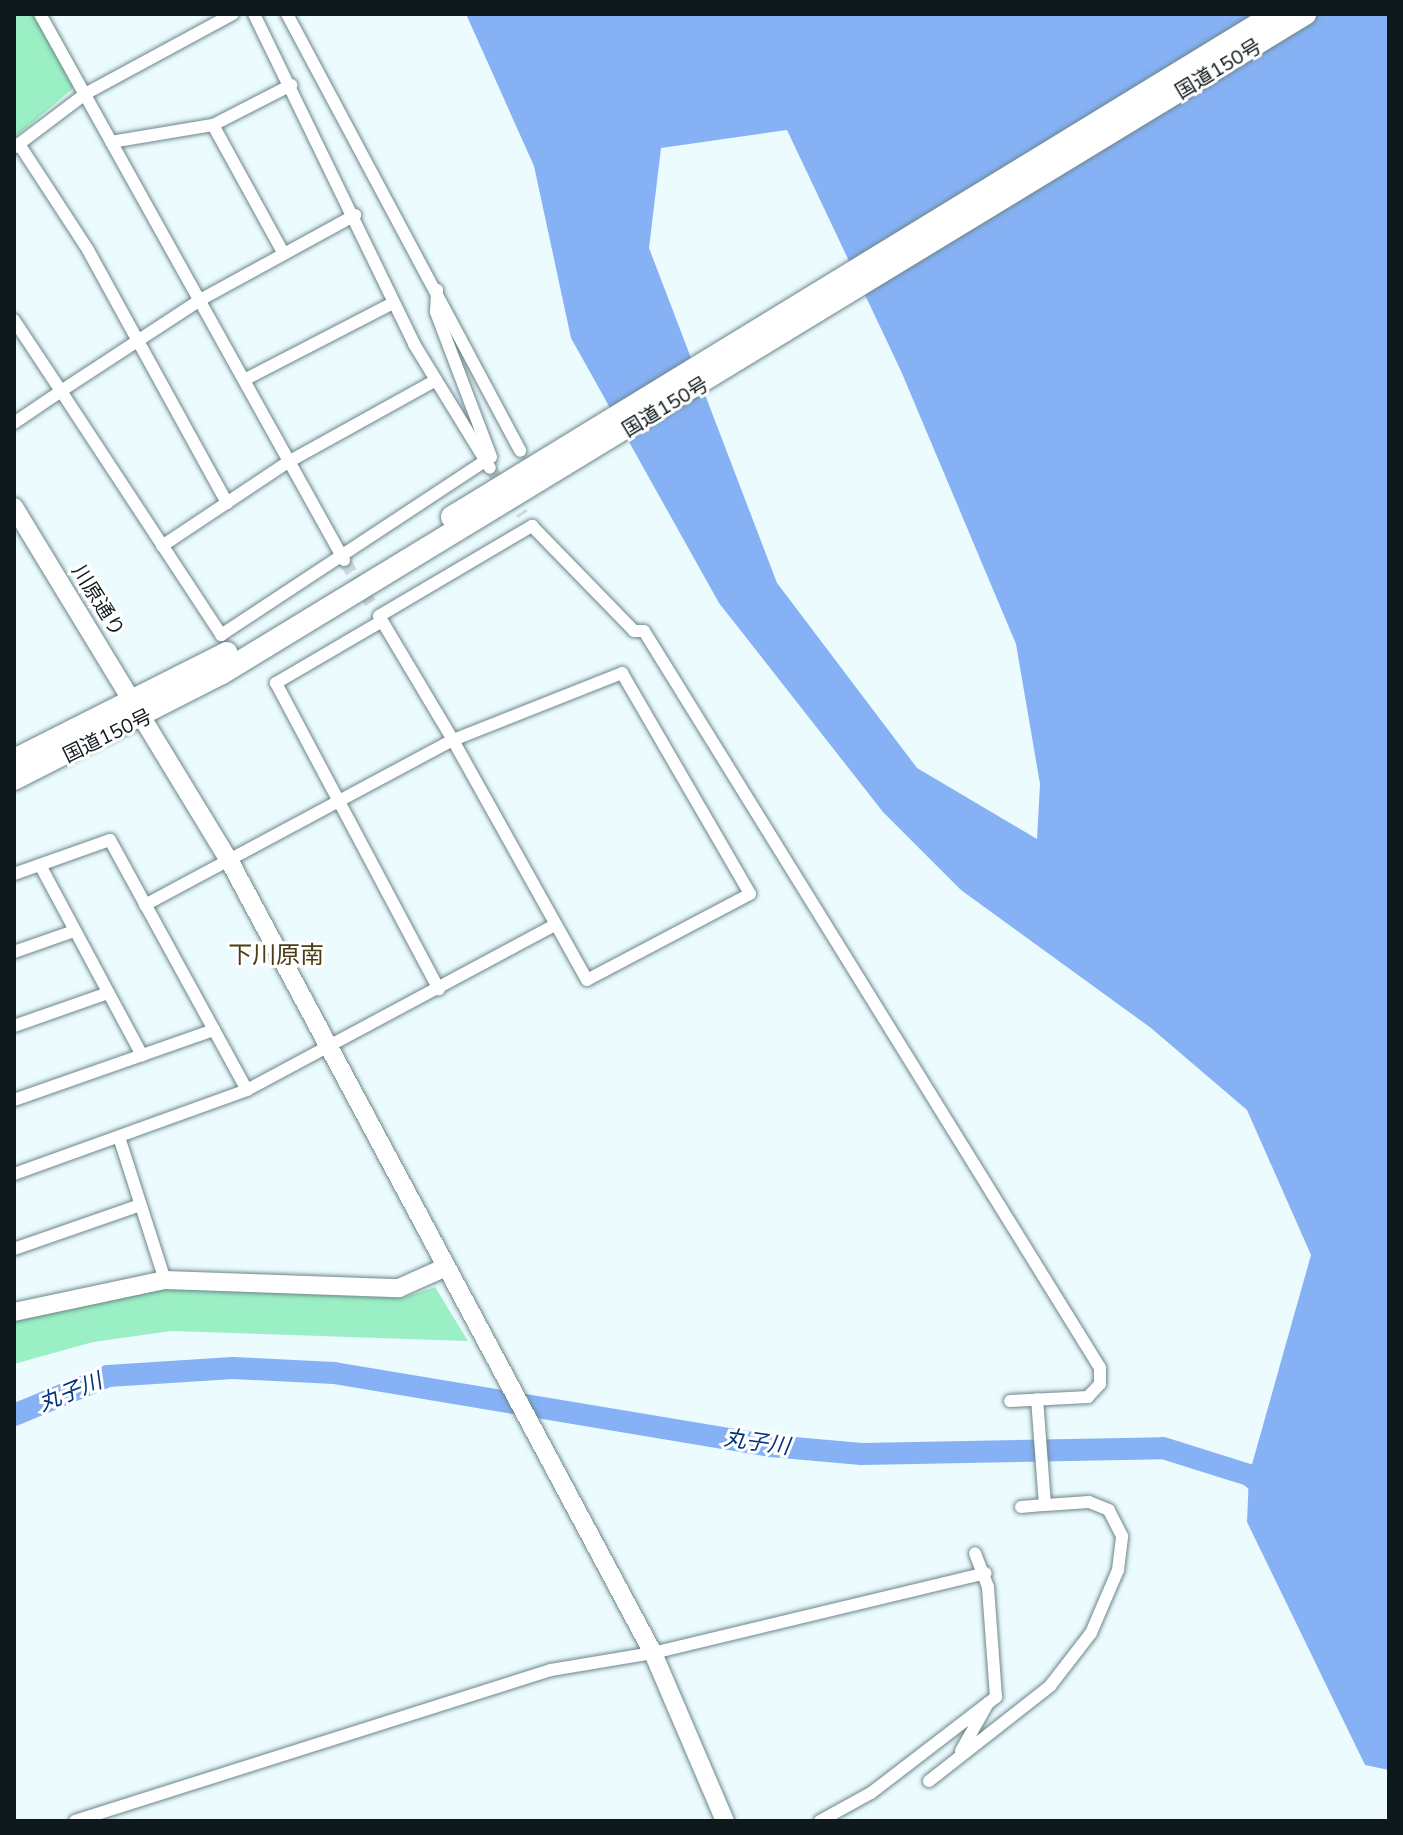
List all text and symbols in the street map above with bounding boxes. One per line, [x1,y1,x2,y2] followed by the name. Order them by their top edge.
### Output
[1171,33,1265,103] street label: 国道150号
[618,371,712,441] street label: 国道150号
[68,560,130,640] street label: 川原通り
[59,703,155,767] street label: 国道150号
[228,941,324,969] district label: 下川原南
[34,1367,106,1417] water label: 丸子川
[722,1424,792,1460] water label: 丸子川

